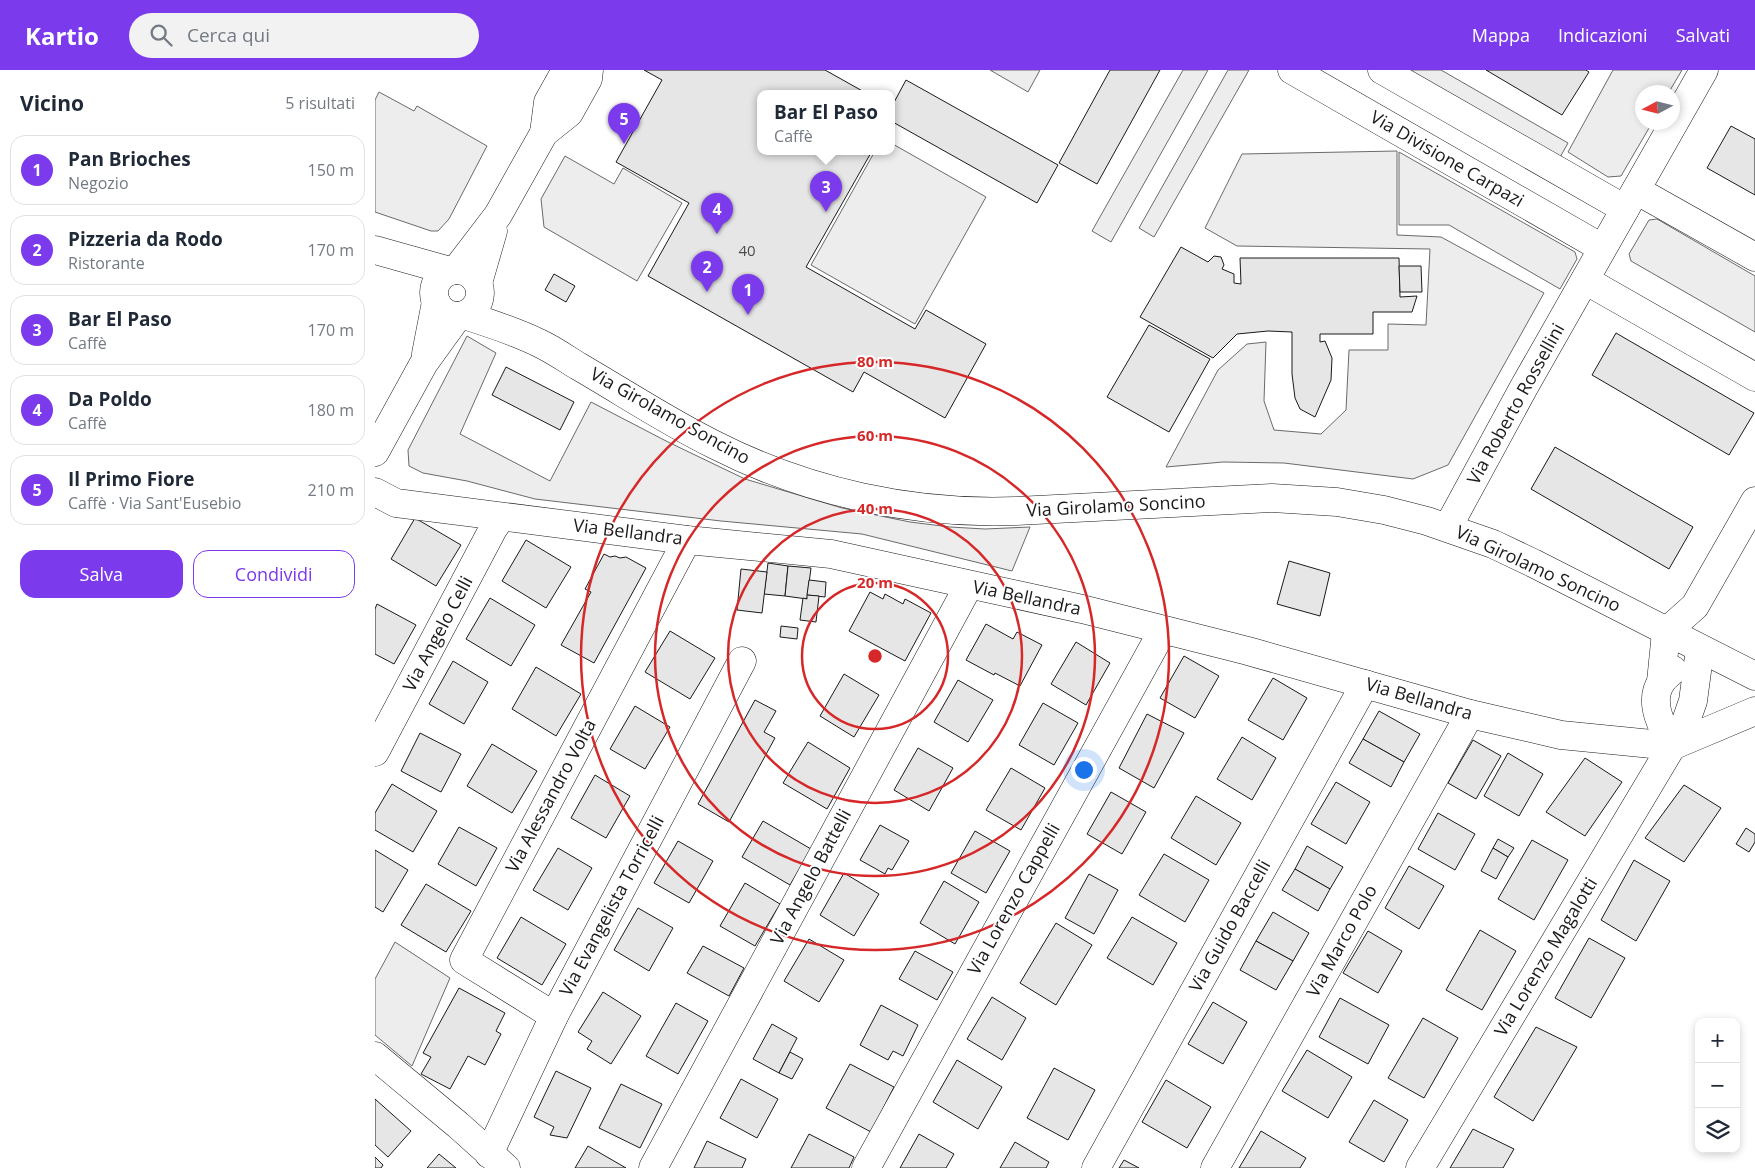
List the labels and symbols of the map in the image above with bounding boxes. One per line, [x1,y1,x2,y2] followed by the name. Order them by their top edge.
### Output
[1635,85,1680,130] north arrow
[608,103,640,144] pin: 5
[1366,104,1529,212] street label: Via Divisione Carpazi
[810,171,842,212] pin: 3
[701,193,733,234] pin: 4
[738,240,756,260] house number: 40
[691,251,723,292] pin: 2
[732,274,764,315] pin: 1
[1461,319,1569,488] street label: Via Roberto Rossellini
[857,351,893,371] text: 80 m
[586,361,755,469] street label: Via Girolamo Soncino
[857,425,893,445] text: 60 m
[1026,488,1206,522] street label: Via Girolamo Soncino
[857,498,893,518] text: 40 m
[572,512,684,550] street label: Via Bellandra
[1452,519,1625,617] street label: Via Girolamo Soncino
[397,572,478,695] street label: Via Angelo Celli
[857,572,893,592] text: 20 m
[971,574,1084,620] street label: Via Bellandra
[866,647,884,665] centre of rings
[1363,671,1476,725] street label: Via Bellandra
[499,715,601,876] street label: Via Alessandro Volta
[1071,757,1097,783] your location
[764,804,856,949] street label: Via Angelo Battelli
[553,811,669,1000] street label: Via Evangelista Torricelli
[961,818,1065,979] street label: Via Lorenzo Cappelli
[1183,855,1275,996] street label: Via Guido Baccelli
[1488,873,1602,1040] street label: Via Lorenzo Magalotti
[1300,880,1382,1001] street label: Via Marco Polo

